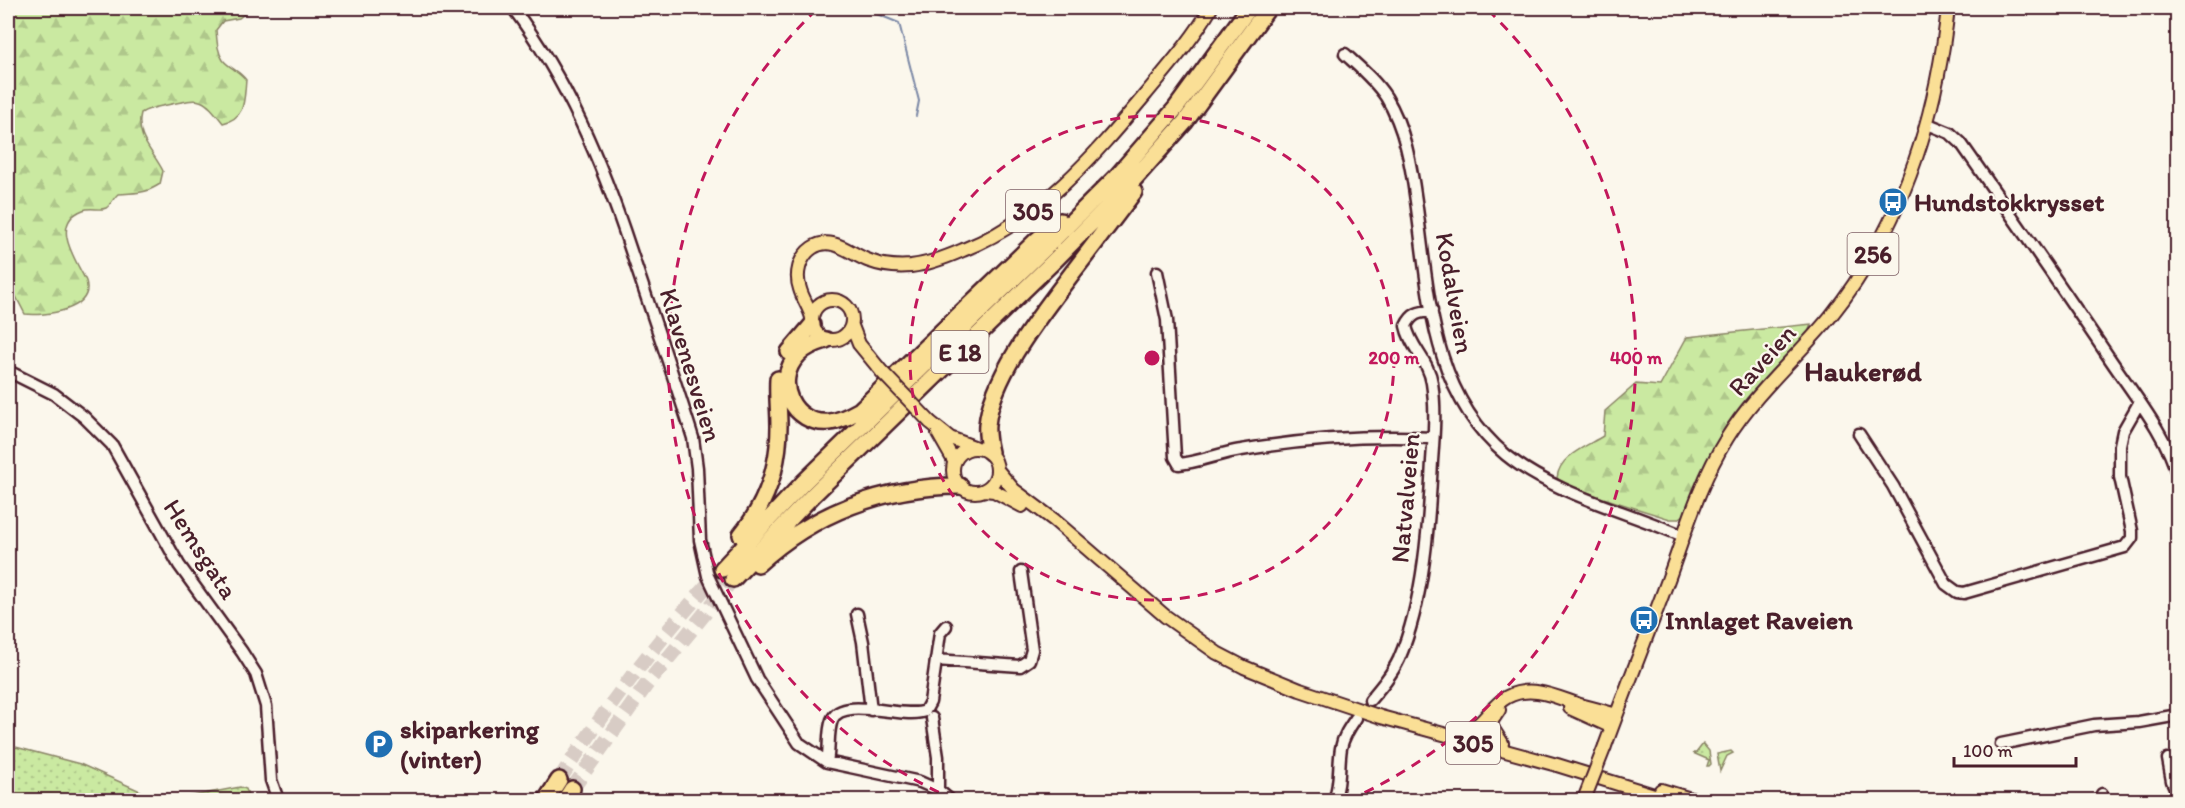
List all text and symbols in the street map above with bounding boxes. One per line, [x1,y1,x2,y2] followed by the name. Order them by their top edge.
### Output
[1877,186,1909,218] bus stop icon: Hundstokkrysset
[1914,186,2105,218] place label: Hundstokkrysset
[1006,190,1060,232] road number: 305
[1429,230,1481,356] street label: Kodalveien
[1848,233,1898,275] road number: 256
[652,284,730,446] street label: Klavenesveien
[1721,317,1803,403] street label: Raveien
[932,331,988,373] road number: E 18
[1369,347,1420,369] text: 200 m
[1610,347,1663,369] text: 400 m
[1142,348,1162,368] centre of rings
[1804,354,1922,388] district label: Haukerød
[1383,432,1427,564] street label: Natvalveien
[157,493,246,606] street label: Hemsgata
[1628,604,1660,636] bus stop icon: Innlaget Raveien
[1665,604,1853,636] place label: Innlaget Raveien
[400,713,540,775] place label: skiparkering (vinter)
[1446,722,1500,764] road number: 305
[363,728,395,760] parking icon: skiparkering (vinter)
[1954,730,2076,768] scale bar
[1963,740,2013,762] text: 100 m

